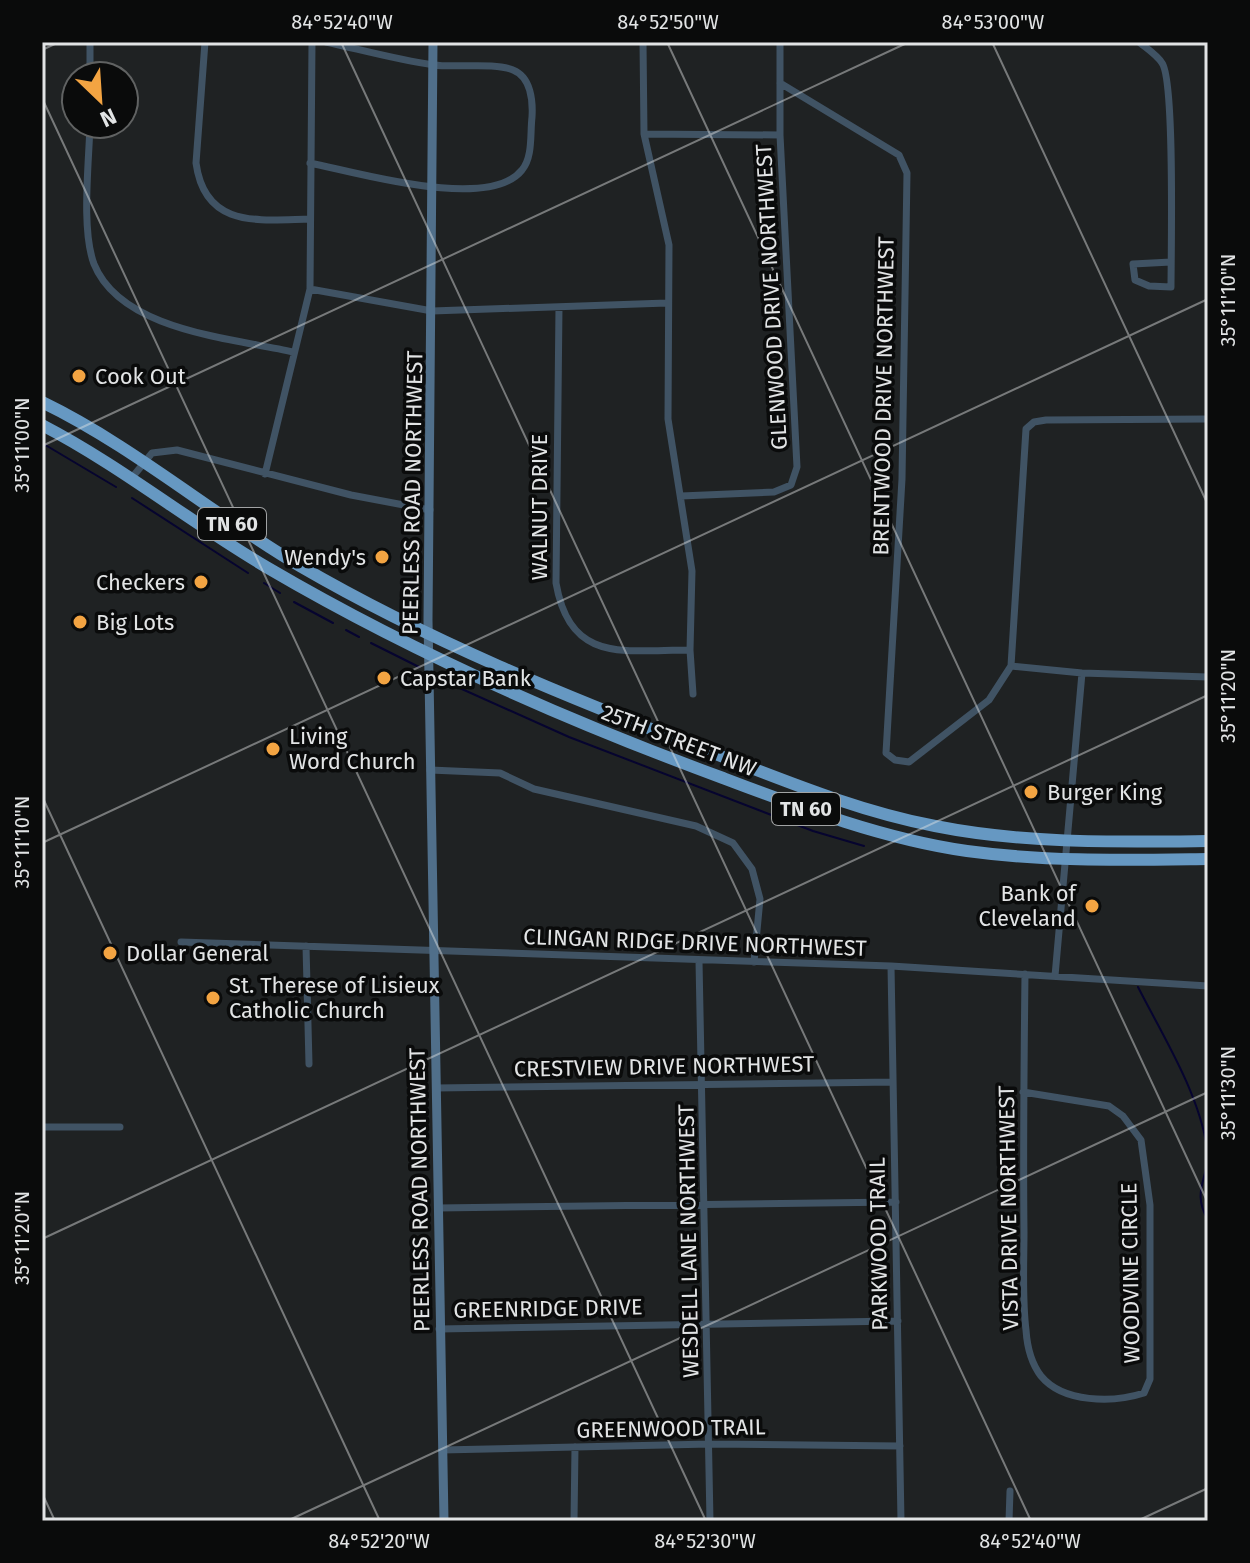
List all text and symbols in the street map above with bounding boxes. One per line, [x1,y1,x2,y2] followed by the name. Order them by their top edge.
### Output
[291,10,393,34] text: 84°52'40"W
[617,10,719,34] text: 84°52'50"W
[942,10,1045,34] text: 84°53'00"W
[60,60,140,140] north arrow
[96,102,121,133] text: N
[750,143,793,451] street label: GLENWOOD DRIVE NORTHWEST
[867,236,900,556] street label: BRENTWOOD DRIVE NORTHWEST
[1216,254,1240,346] text: 35°11'10"N
[397,350,428,635] street label: PEERLESS ROAD NORTHWEST
[95,363,186,390] place label: Cook Out
[70,367,88,385] marker: Cook Out
[10,397,34,493] text: 35°11'00"N
[526,434,553,580] street label: WALNUT DRIVE
[198,508,266,540] road number: TN 60
[284,544,366,571] place label: Wendy's
[373,548,391,566] marker: Wendy's
[96,569,185,596] place label: Checkers
[192,573,210,591] marker: Checkers
[96,609,174,636] place label: Big Lots
[71,613,89,631] marker: Big Lots
[1216,649,1240,743] text: 35°11'20"N
[400,665,532,692] place label: Capstar Bank
[375,669,393,687] marker: Capstar Bank
[598,699,760,782] street label: 25TH STREET NW
[289,723,416,775] place label: Living Word Church
[264,740,282,758] marker: Living Word Church
[1047,779,1163,806] place label: Burger King
[1022,783,1040,801] marker: Burger King
[772,793,840,825] road number: TN 60
[10,796,34,888] text: 35°11'10"N
[979,880,1078,932] place label: Bank of Cleveland
[1083,897,1101,915] marker: Bank of Cleveland
[523,923,868,962] street label: CLINGAN RIDGE DRIVE NORTHWEST
[126,940,269,967] place label: Dollar General
[101,944,119,962] marker: Dollar General
[229,972,440,1024] place label: St. Therese of Lisieux Catholic Church
[204,989,222,1007] marker: St. Therese of Lisieux Catholic Church
[1216,1046,1240,1140] text: 35°11'30"N
[404,1047,435,1332] street label: PEERLESS ROAD NORTHWEST
[514,1050,815,1083] street label: CRESTVIEW DRIVE NORTHWEST
[993,1085,1024,1331] street label: VISTA DRIVE NORTHWEST
[673,1103,704,1378] street label: WESDELL LANE NORTHWEST
[863,1157,894,1331] street label: PARKWOOD TRAIL
[1115,1182,1146,1364] street label: WOODVINE CIRCLE
[10,1191,34,1285] text: 35°11'20"N
[453,1293,643,1324] street label: GREENRIDGE DRIVE
[576,1413,766,1444] street label: GREENWOOD TRAIL
[328,1529,430,1553] text: 84°52'20"W
[654,1529,756,1553] text: 84°52'30"W
[979,1529,1081,1553] text: 84°52'40"W

